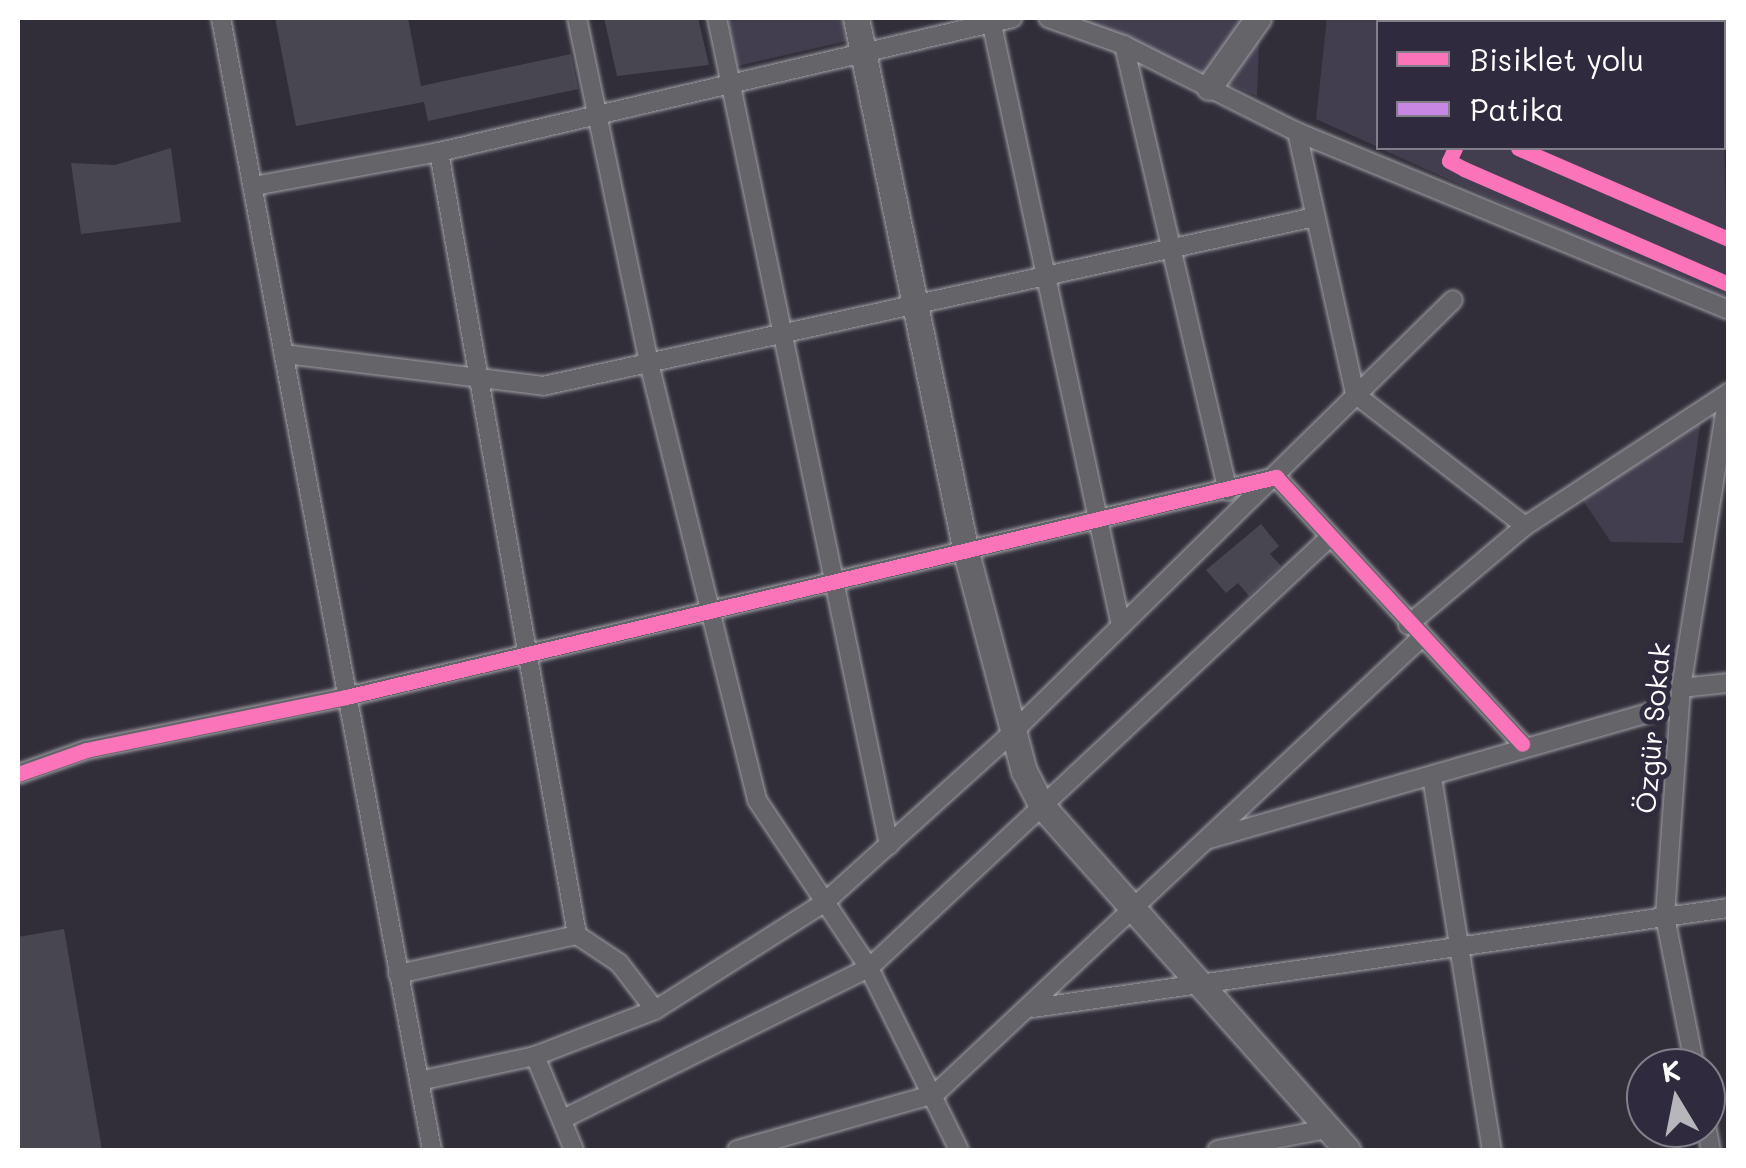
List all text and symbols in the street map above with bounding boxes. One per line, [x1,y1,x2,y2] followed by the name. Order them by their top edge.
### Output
[1376,20,1726,150] legend
[1470,39,1644,79] text: Bisiklet yolu
[1470,89,1564,129] text: Patika
[1628,641,1676,815] street label: Özgür Sokak
[1626,1048,1726,1148] north arrow
[1659,1051,1683,1090] text: K

